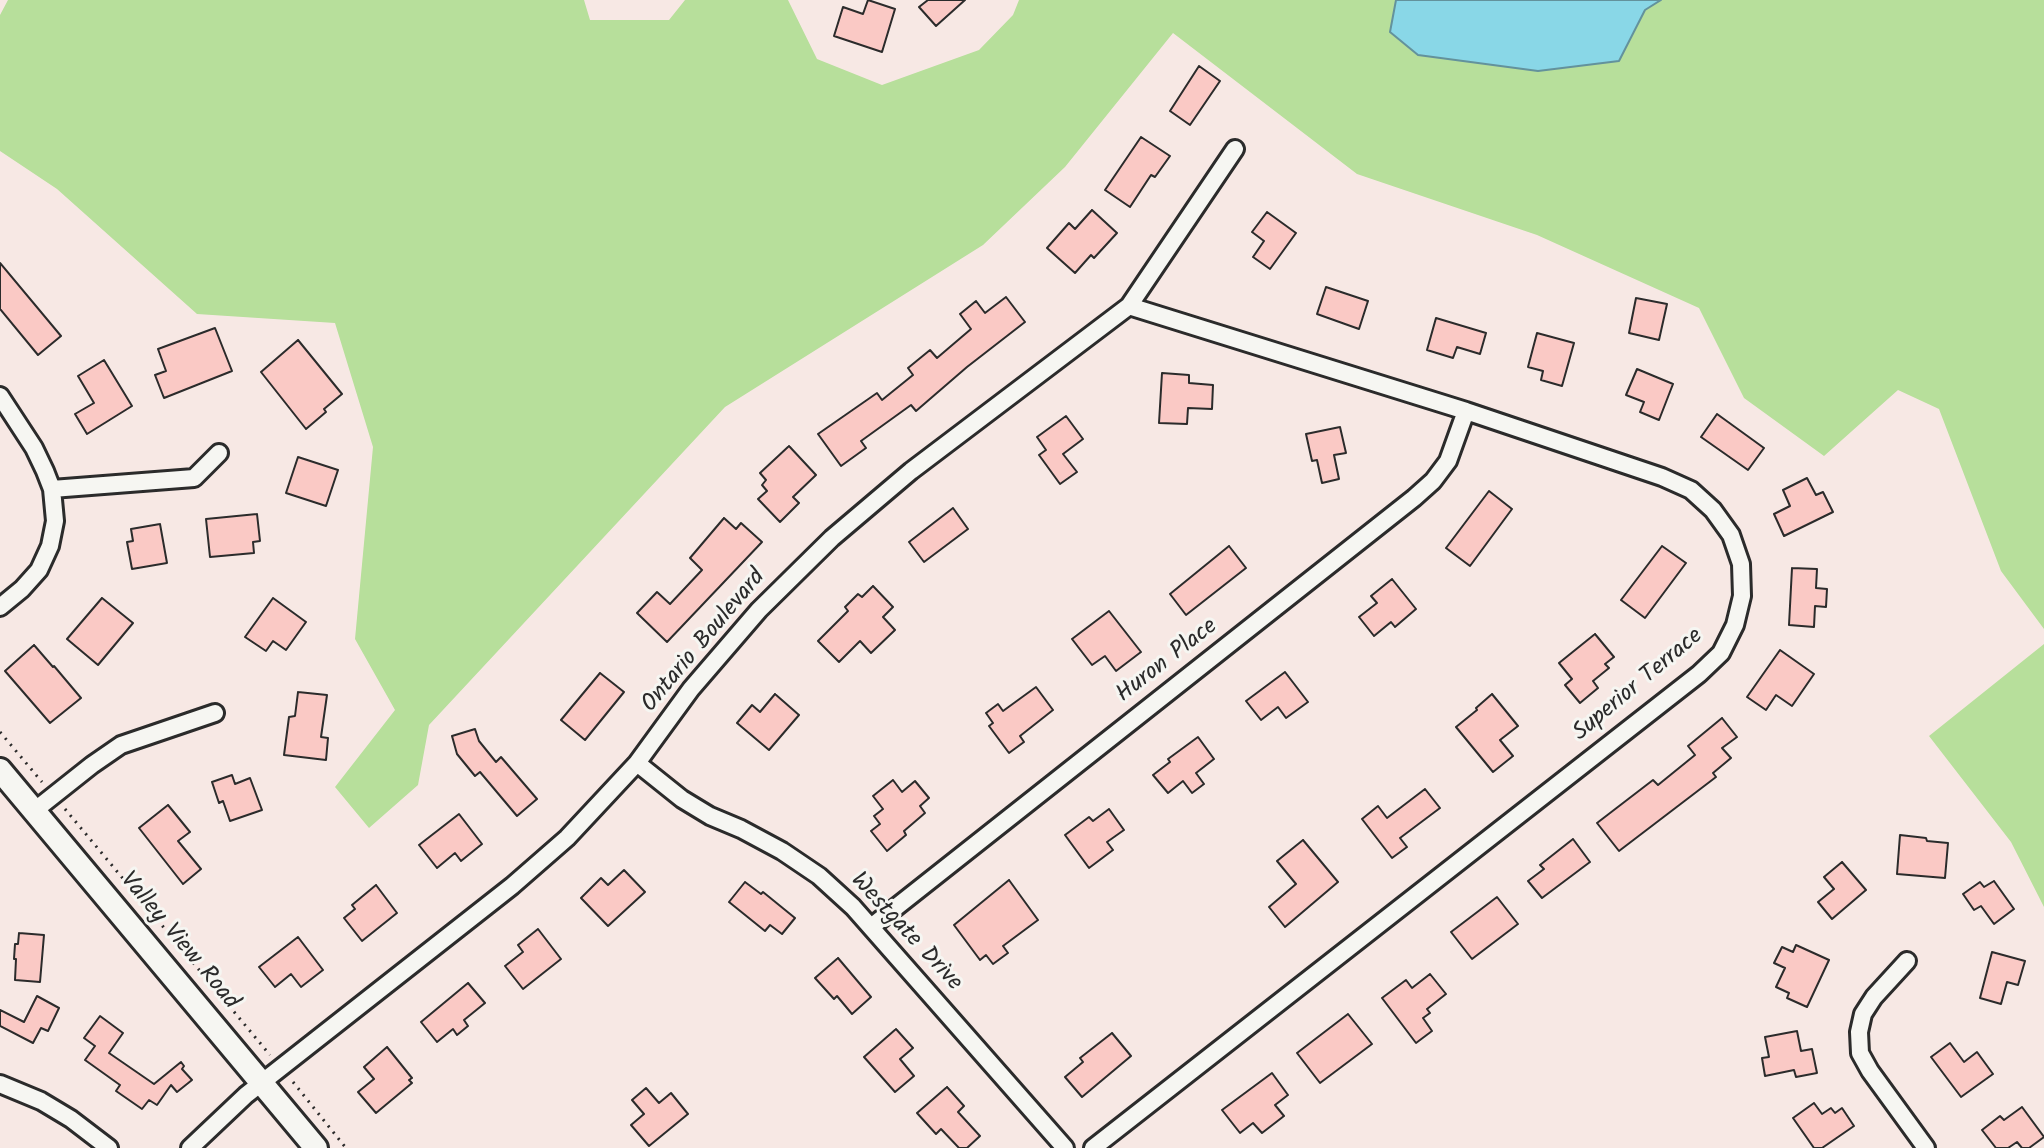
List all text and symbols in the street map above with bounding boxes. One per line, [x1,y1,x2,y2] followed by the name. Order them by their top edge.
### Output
[637,565,773,719] street label: Ontario Boulevard
[1112,614,1224,710] street label: Huron Place
[1568,623,1710,749] street label: Superior Terrace
[112,867,244,1017] street label: Valley View Road
[843,868,967,998] street label: Westgate Drive

